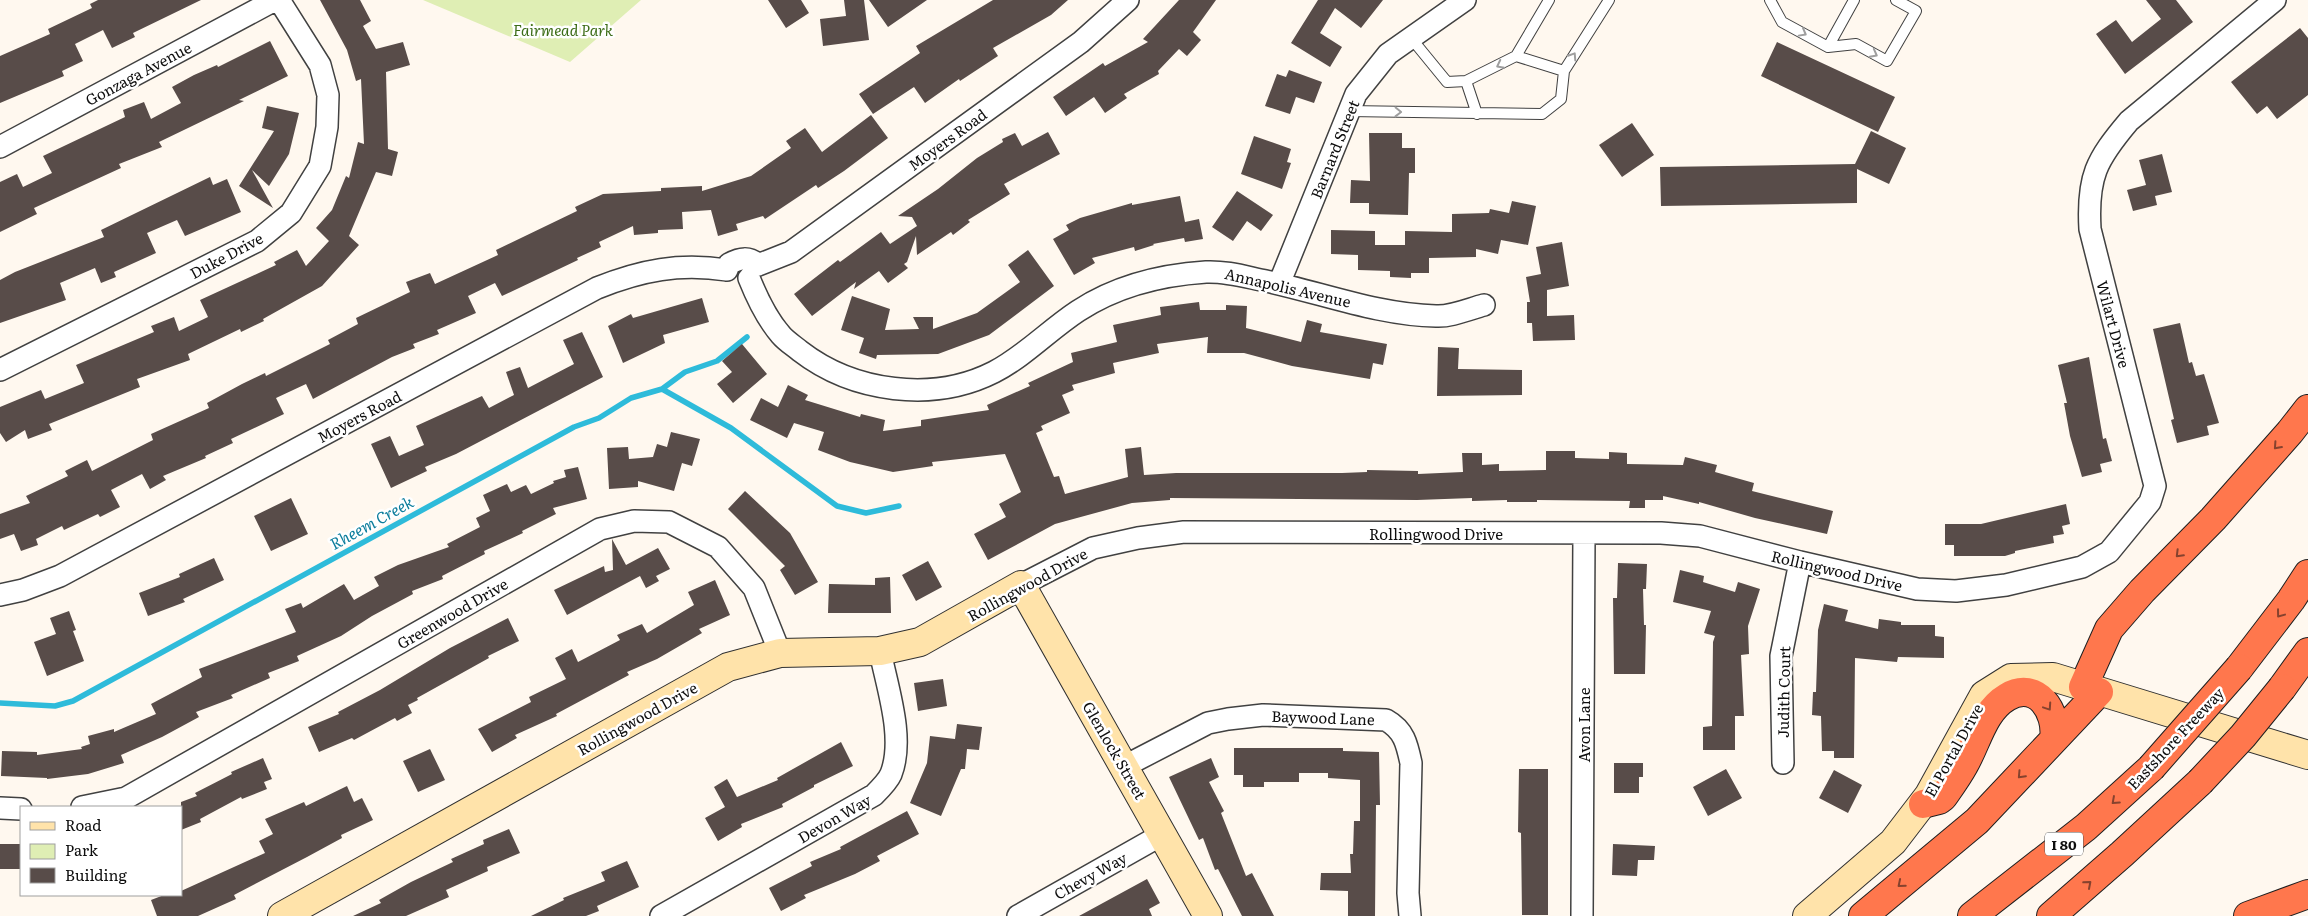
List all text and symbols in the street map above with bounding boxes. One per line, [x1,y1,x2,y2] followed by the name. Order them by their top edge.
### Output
[513,18,614,41] park label: Fairmead Park
[1797,27,1806,37] one-way arrow
[81,35,195,111] street label: Gonzaga Avenue
[1869,47,1878,57] one-way arrow
[1567,52,1576,62] one-way arrow
[1496,58,1505,68] one-way arrow
[1304,96,1364,202] street label: Barnard Street
[903,103,991,175] street label: Moyers Road
[1394,107,1402,117] one-way arrow
[185,226,267,284] street label: Duke Drive
[1223,261,1353,313] street label: Annapolis Avenue
[2091,278,2137,370] street label: Wilart Drive
[313,384,405,448] street label: Moyers Road
[2274,441,2283,450] one-way arrow
[325,489,417,555] water label: Rheem Creek
[1369,522,1503,545] street label: Rollingwood Drive
[963,541,1091,627] street label: Rollingwood Drive
[1769,544,1905,596] street label: Rollingwood Drive
[2176,548,2185,557] one-way arrow
[392,572,512,654] street label: Greenwood Drive
[2278,608,2286,617] one-way arrow
[1771,646,1795,738] street label: Judith Court
[573,675,701,761] street label: Rollingwood Drive
[2121,681,2229,794] street label: Eastshore Freeway
[1572,687,1595,762] street label: Avon Lane
[1078,697,1152,803] street label: Glenlock Street
[1918,699,1988,801] street label: El Portal Drive
[2042,701,2051,711] one-way arrow
[1271,704,1375,730] street label: Baywood Lane
[2018,769,2027,778] one-way arrow
[793,788,875,848] street label: Devon Way
[2111,795,2120,804] one-way arrow
[20,806,182,896] legend
[65,813,101,836] text: Road
[2045,832,2083,856] road number: I 80
[65,838,99,861] text: Park
[1049,845,1131,905] street label: Chevy Way
[65,863,127,886] text: Building
[1898,878,1907,887] one-way arrow
[2082,881,2091,890] one-way arrow

